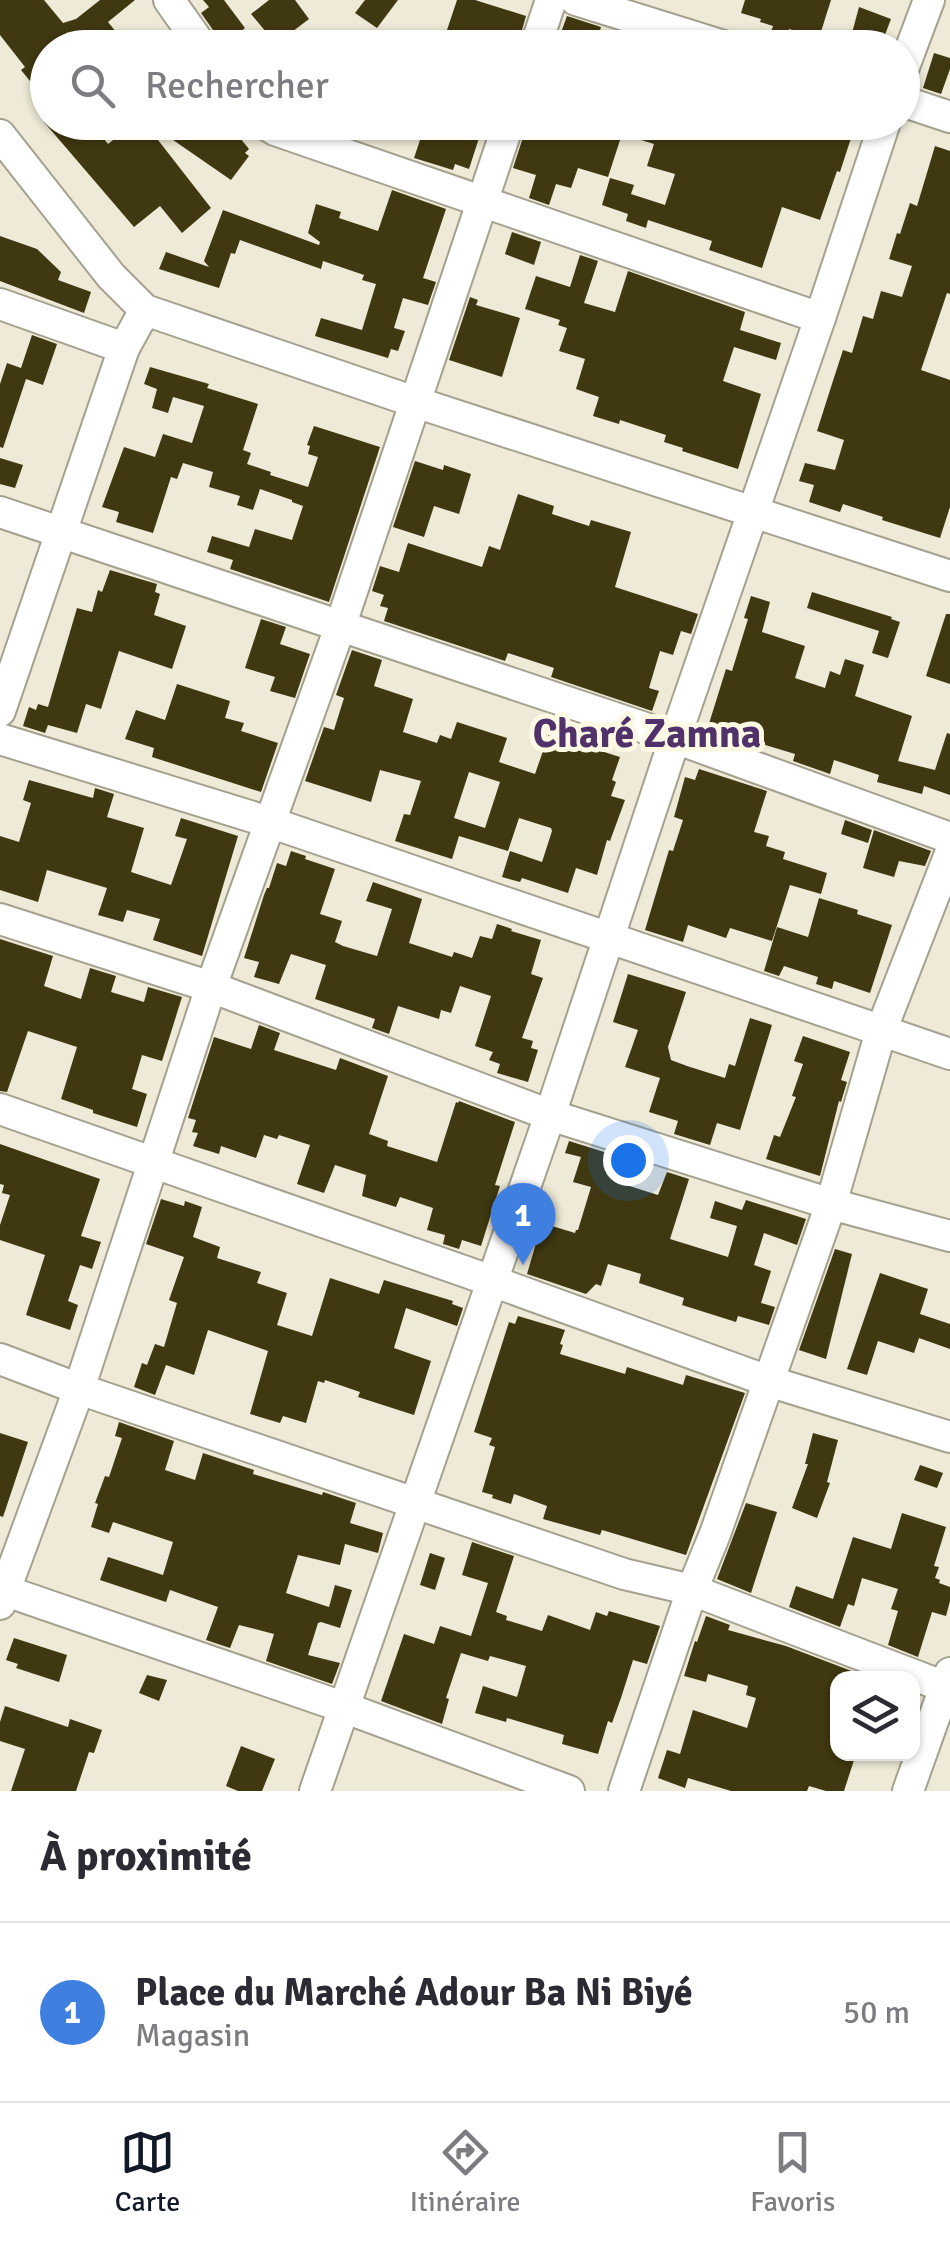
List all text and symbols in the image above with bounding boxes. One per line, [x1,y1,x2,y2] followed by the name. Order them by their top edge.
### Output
[30,30,920,140] search box
[65,58,120,113] icon: search
[145,62,329,109] text: Rechercher
[533,709,761,759] district label: Charé Zamna
[603,1135,654,1186] your location
[490,1182,556,1265] pin: 1
[830,1671,920,1761] map controls
[830,1671,920,1761] button: layers
[40,1831,252,1882] text: À proximité
[135,1969,693,2016] text: Place du Marché Adour Ba Ni Biyé
[64,1993,81,2032] text: 1
[843,1993,910,2032] text: 50 m
[135,2016,250,2055] text: Magasin
[115,2125,180,2219] tab: Carte
[410,2125,521,2219] tab: Itinéraire
[750,2125,835,2219] tab: Favoris

